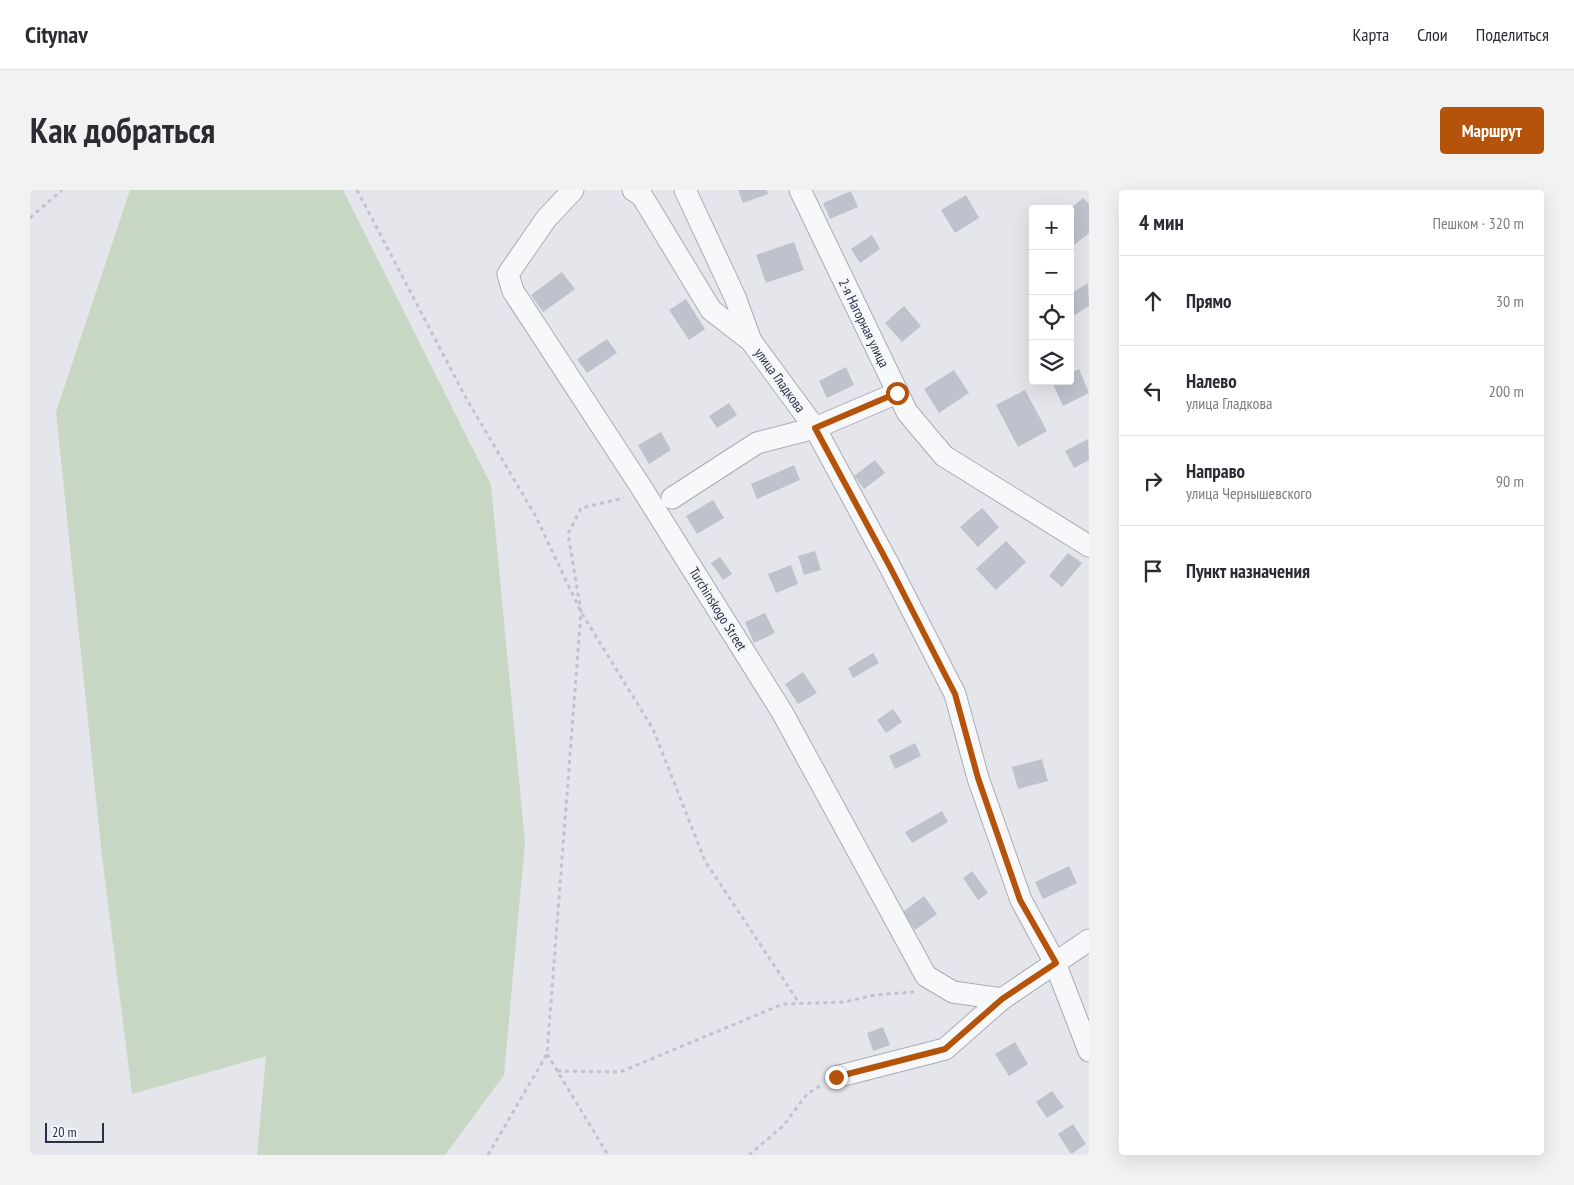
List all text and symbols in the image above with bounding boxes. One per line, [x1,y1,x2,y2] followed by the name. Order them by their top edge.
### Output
[25,19,88,50] text: Citynav
[1352,23,1389,46] text: Карта
[1417,23,1448,46] text: Слои
[1476,23,1549,46] text: Поделиться
[30,107,215,153] text: Как добраться
[1440,107,1544,154] button: Маршрут
[1029,205,1074,385] map controls
[1029,205,1074,250] button: +
[1139,209,1184,236] text: 4 мин
[1433,213,1524,233] text: Пешком · 320 m
[1029,250,1074,295] button: −
[835,276,893,370] street label: 2-я Нагорная улица
[1139,287,1167,315] icon: ahead
[1186,289,1231,313] text: Прямо
[1496,291,1524,311] text: 30 m
[1029,295,1074,340] button: locate
[1029,340,1074,385] button: layers
[751,344,809,416] street label: улица Гладкова
[1186,369,1237,393] text: Налево
[1139,377,1167,405] icon: left
[1489,381,1524,401] text: 200 m
[886,382,909,405] route start
[1186,393,1272,413] text: улица Гладкова
[1186,459,1245,483] text: Направо
[1139,467,1167,495] icon: right
[1496,471,1524,491] text: 90 m
[1186,483,1312,503] text: улица Чернышевского
[1139,557,1167,585] icon: arrive
[1186,559,1310,583] text: Пункт назначения
[685,564,751,654] street label: Turchinskogo Street
[825,1066,848,1089] route end
[45,1120,104,1143] scale bar
[52,1123,77,1141] text: 20 m

